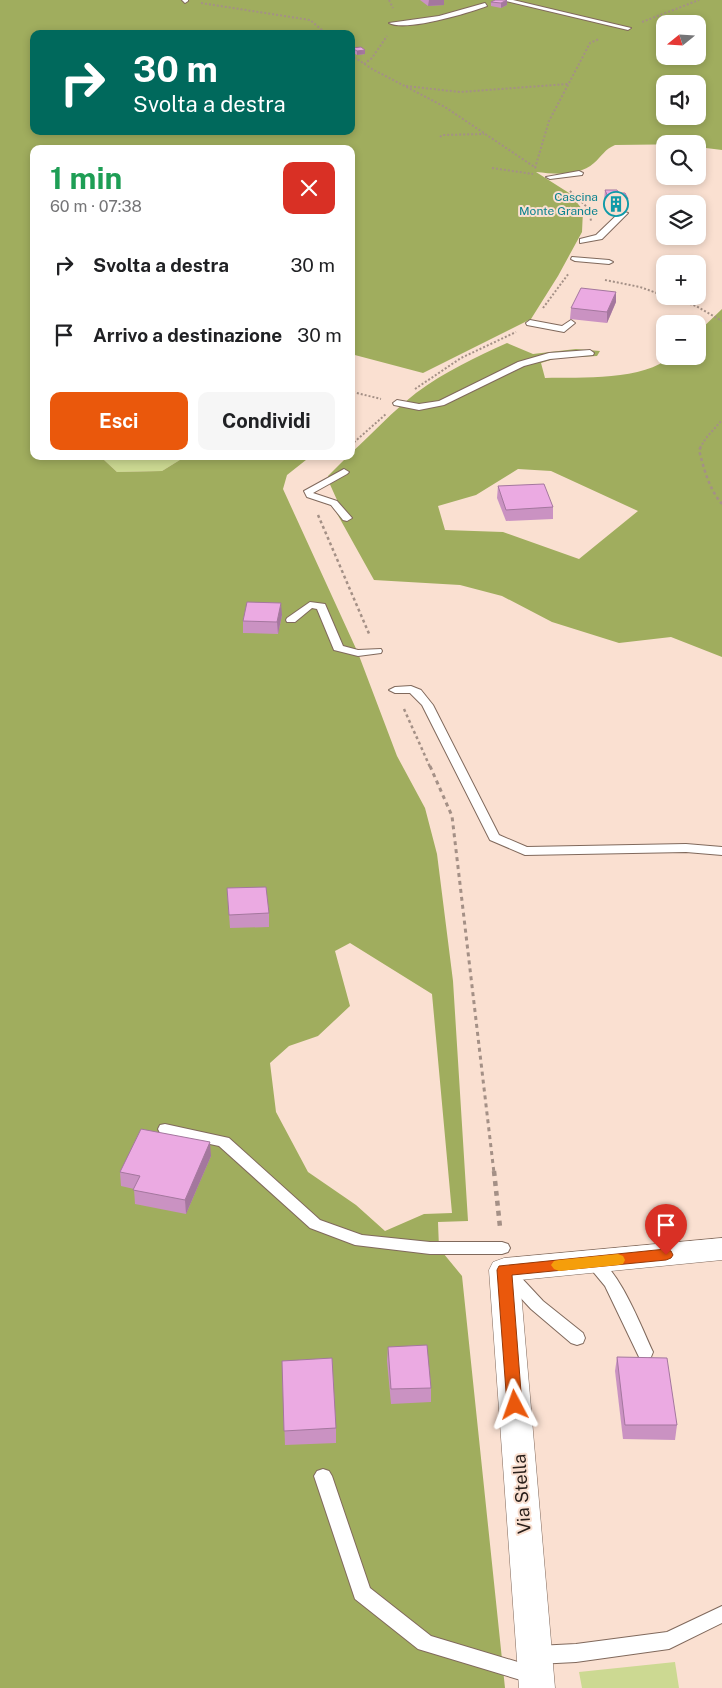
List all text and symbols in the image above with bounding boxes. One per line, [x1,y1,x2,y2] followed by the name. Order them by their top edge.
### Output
[656,15,706,65] north arrow
[656,15,706,365] map controls
[133,49,218,90] text: 30 m
[50,50,115,115] icon: right
[656,75,706,125] button: sound
[133,91,286,117] text: Svolta a destra
[656,135,706,185] button: search
[50,160,122,196] text: 1 min
[283,162,335,214] button: close
[519,190,598,218] place label: Cascina Monte Grande
[603,191,629,217] building icon: Cascina Monte Grande
[656,195,706,245] button: layers
[50,197,142,216] text: 60 m · 07:38
[50,251,78,279] icon: right
[93,254,229,276] text: Svolta a destra
[290,254,335,276] text: 30 m
[656,255,706,305] button: +
[656,315,706,365] button: −
[50,321,78,349] icon: arrive
[93,324,282,346] text: Arrivo a destinazione
[297,324,342,346] text: 30 m
[50,392,188,450] button: Esci
[198,392,335,450] button: Condividi
[645,1204,687,1255] pin
[652,1211,680,1239] icon: arrive
[488,1378,540,1430] position arrow
[508,1453,535,1535] street label: Via Stella

